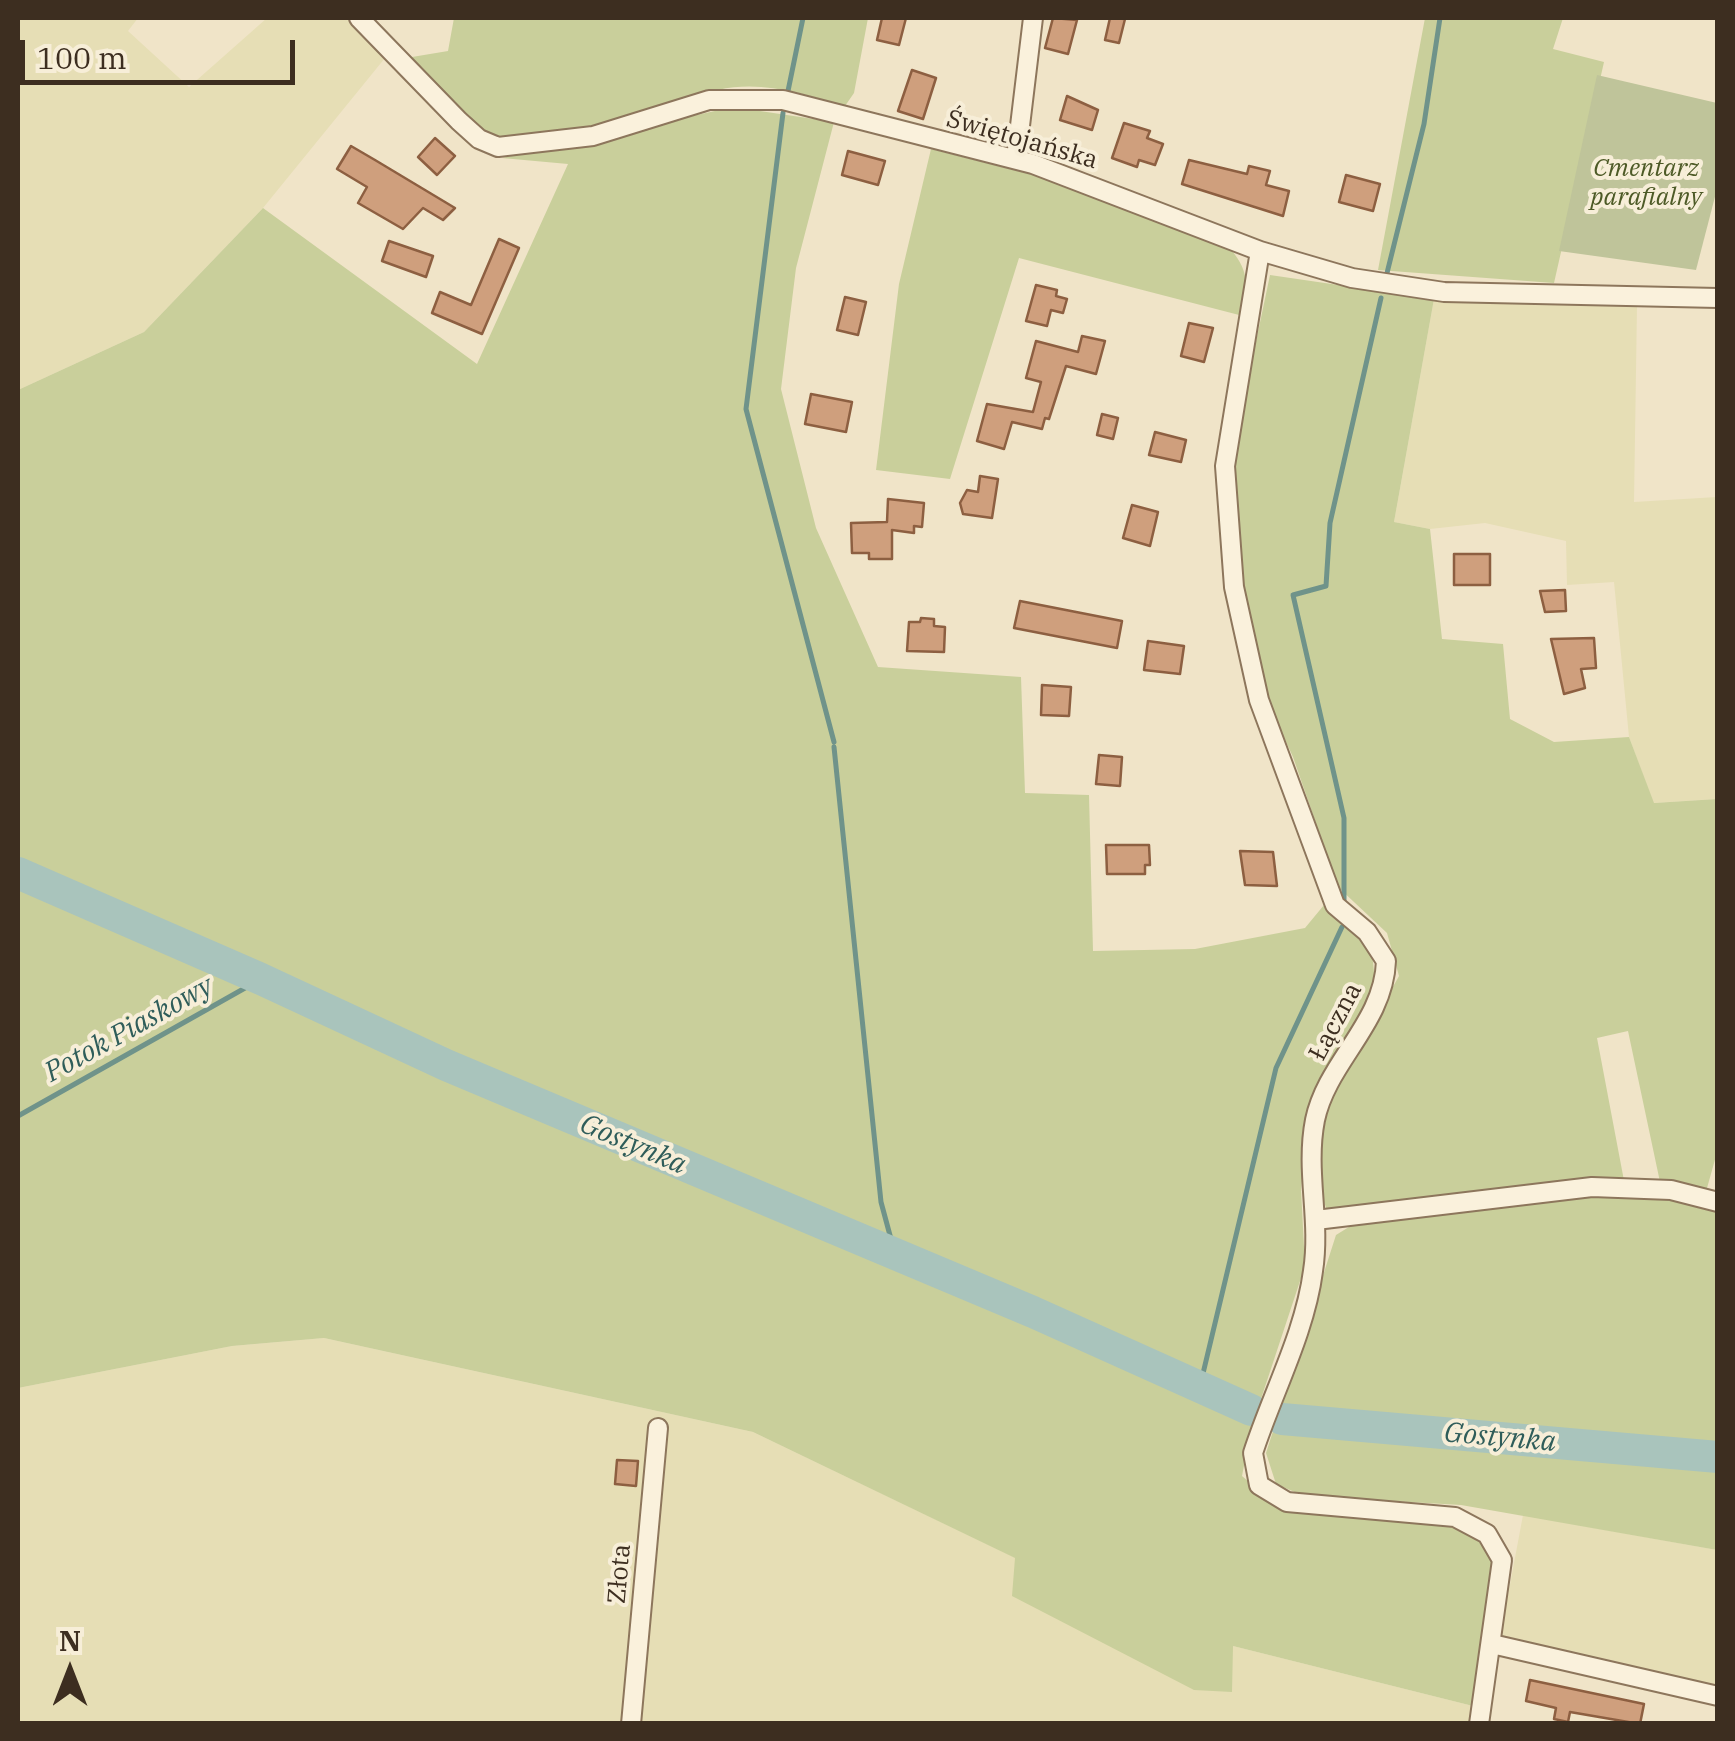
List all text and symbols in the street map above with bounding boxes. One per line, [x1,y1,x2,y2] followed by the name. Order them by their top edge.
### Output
[25,20,300,82] scale bar
[37,38,127,77] text: 100 m
[943,104,1101,176] street label: Świętojańska
[1590,154,1702,213] park label: Cmentarz parafialny
[39,970,219,1090] water label: Potok Piaskowy
[1303,978,1369,1066] street label: Łączna
[575,1108,691,1182] water label: Gostynka
[1443,1416,1557,1460] water label: Gostynka
[602,1543,638,1605] street label: Złota
[20,1621,120,1721] north arrow
[59,1622,81,1659] text: N

